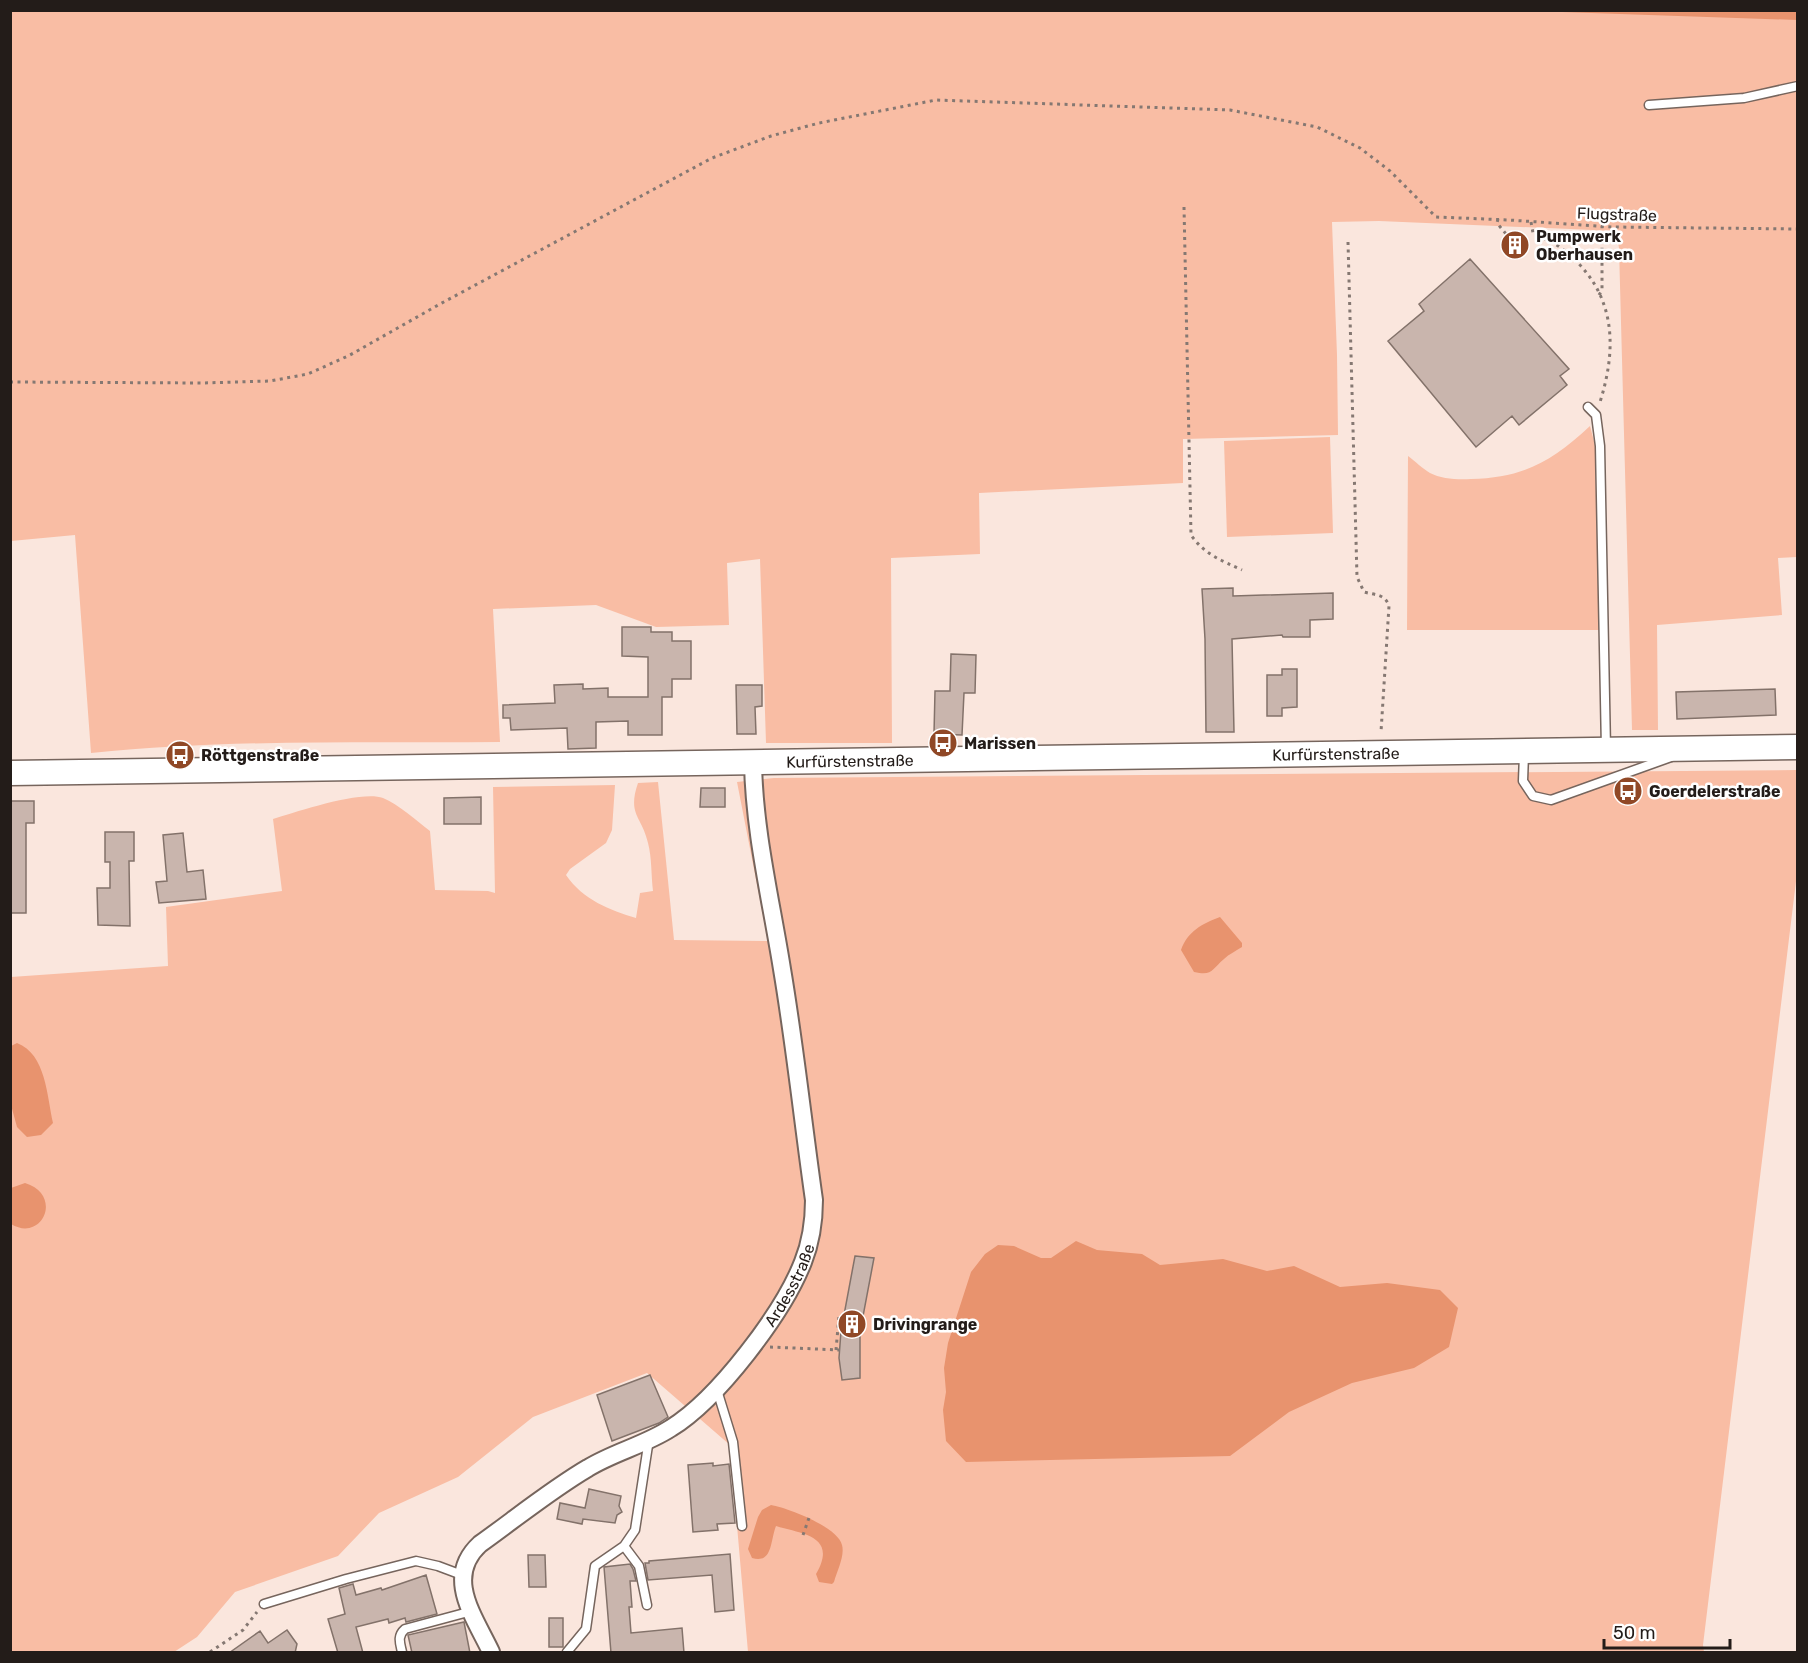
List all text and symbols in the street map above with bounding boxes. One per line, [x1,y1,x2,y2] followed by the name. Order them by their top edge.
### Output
[1577,204,1657,225] street label: Flugstraße
[1536,227,1633,264] place label: Pumpwerk Oberhausen
[1499,229,1531,261] building icon: Pumpwerk Oberhausen
[927,727,959,759] bus stop icon: Marissen
[964,734,1036,753] place label: Marissen
[164,739,196,771] bus stop icon: Röttgenstraße
[1272,744,1400,765] street label: Kurfürstenstraße
[201,746,319,765] place label: Röttgenstraße
[786,751,914,772] street label: Kurfürstenstraße
[1612,775,1644,807] bus stop icon: Goerdelerstraße
[1649,782,1781,801] place label: Goerdelerstraße
[761,1242,818,1330] street label: Ardesstraße
[836,1308,868,1340] building icon: Drivingrange
[873,1315,977,1334] place label: Drivingrange
[1604,1612,1730,1650] scale bar
[1613,1622,1656,1644] text: 50 m

